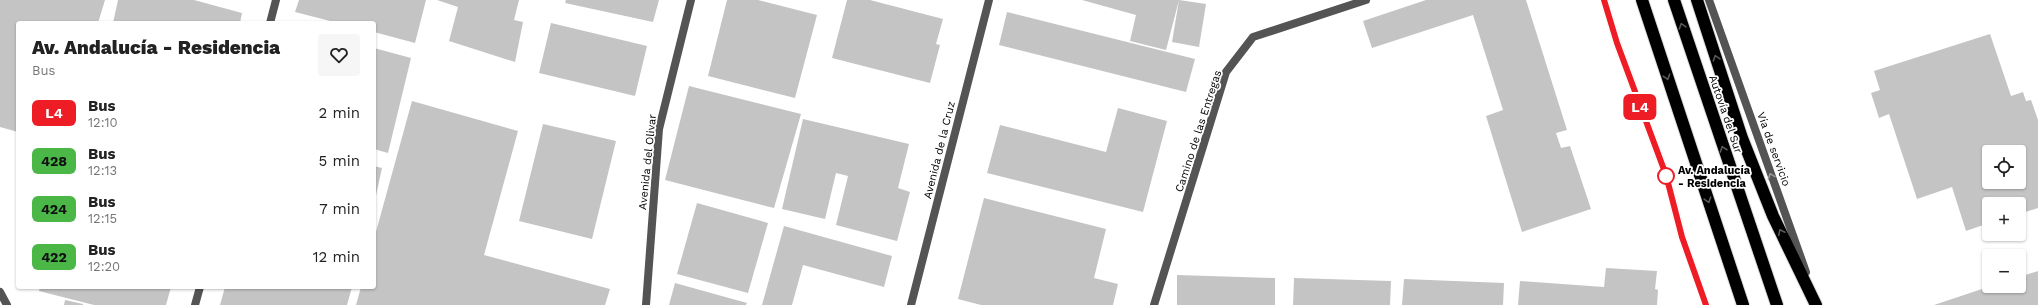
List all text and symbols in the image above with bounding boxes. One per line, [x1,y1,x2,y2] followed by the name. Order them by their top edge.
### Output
[1678,22,1687,29] one-way arrow
[318,34,360,76] button: heart
[32,36,280,59] text: Av. Andalucía - Residencia
[1712,55,1721,62] one-way arrow
[32,63,55,78] text: Bus
[1173,68,1224,194] street label: Camino de las Entregas
[1663,73,1671,80] one-way arrow
[1706,73,1745,155] street label: Autovía del Sur
[1622,94,1658,120] line badge: L4
[88,97,116,115] text: Bus
[1631,99,1649,115] text: L4
[921,100,958,200] street label: Avenida de la Cruz
[319,104,360,122] text: 2 min
[45,105,63,121] text: L4
[1754,110,1793,188] street label: Vía de servicio
[636,113,659,211] street label: Avenida del Olivar
[88,115,118,130] text: 12:10
[88,145,116,163] text: Bus
[1720,145,1728,152] one-way arrow
[1982,145,2026,293] map controls
[1982,145,2026,189] button: locate
[319,152,360,170] text: 5 min
[41,153,67,169] text: 428
[88,163,117,178] text: 12:13
[1678,164,1751,190] place label: Av. Andalucía - Residencia
[1657,167,1675,185] marker: Av. Andalucía - Residencia
[1768,172,1776,179] one-way arrow
[88,193,116,211] text: Bus
[1703,197,1712,204] one-way arrow
[1982,197,2026,241] button: +
[319,200,360,218] text: 7 min
[41,201,67,217] text: 424
[88,211,117,226] text: 12:15
[1778,229,1786,236] one-way arrow
[88,241,116,259] text: Bus
[313,248,360,266] text: 12 min
[41,249,67,265] text: 422
[1982,249,2026,293] button: −
[88,259,120,274] text: 12:20

